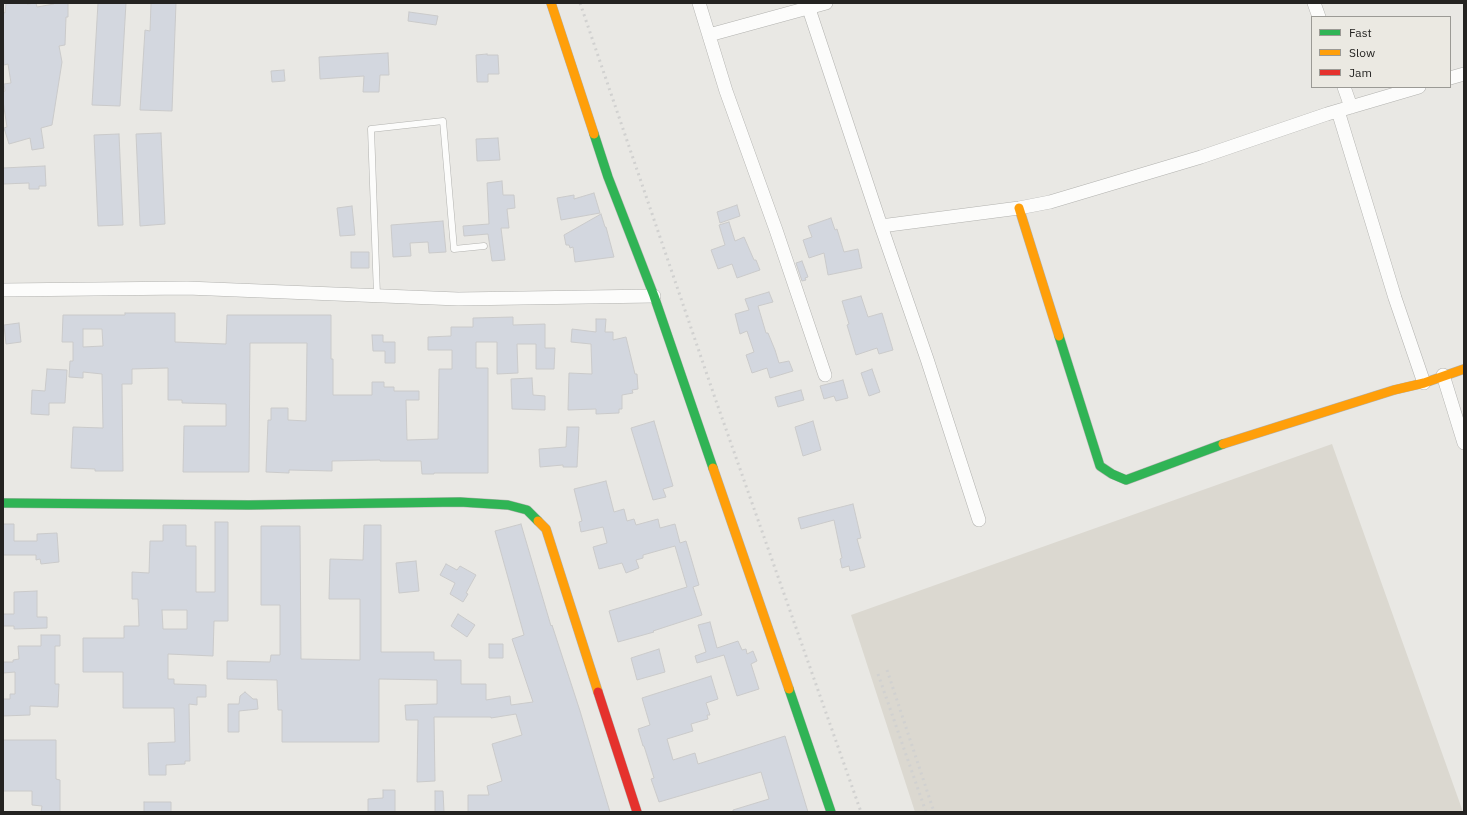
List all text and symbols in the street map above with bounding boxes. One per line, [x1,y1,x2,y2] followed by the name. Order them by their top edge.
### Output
[1311,16,1451,88] legend
[1349,25,1372,40] text: Fast
[1349,45,1375,60] text: Slow
[1349,65,1372,80] text: Jam

